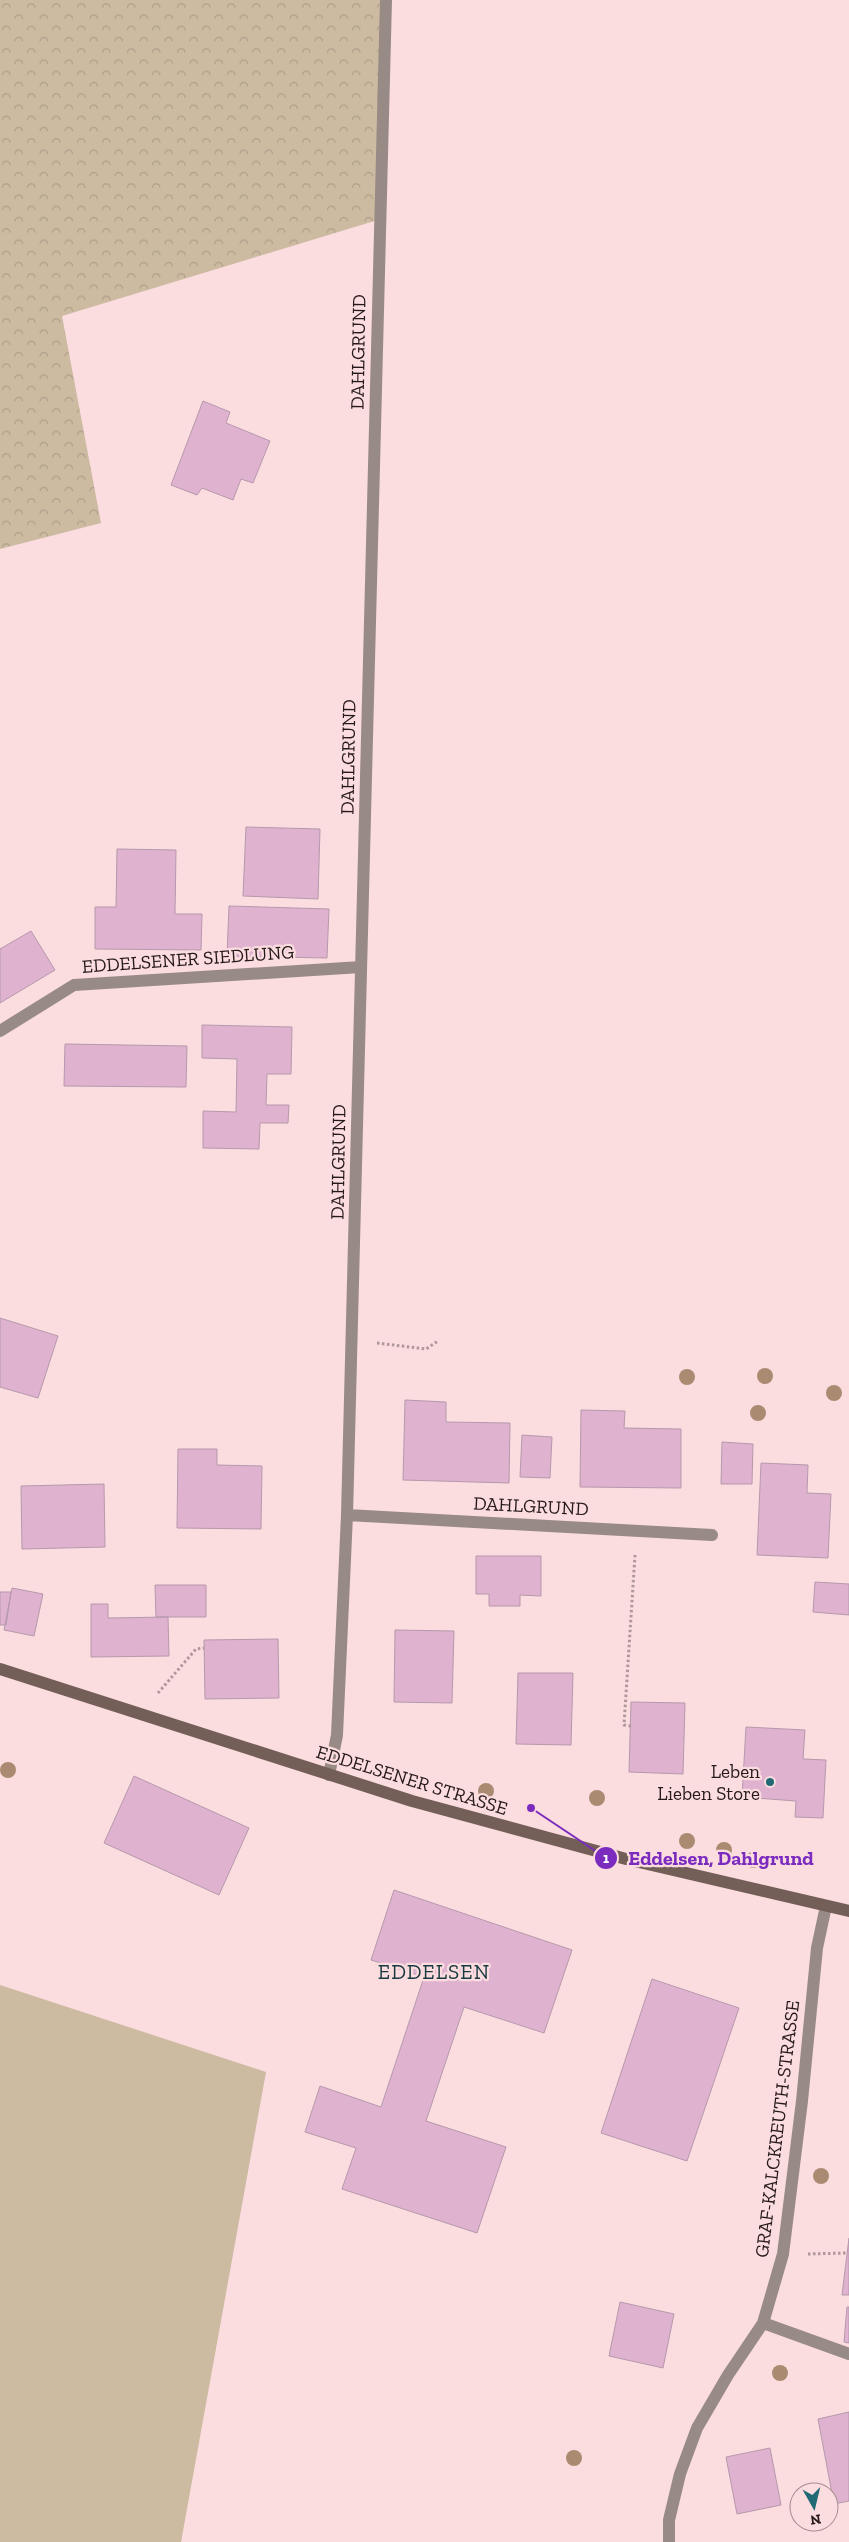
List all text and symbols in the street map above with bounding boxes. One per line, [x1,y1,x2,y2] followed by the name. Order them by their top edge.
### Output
[345,294,371,410] street label: DAHLGRUND
[335,699,361,815] street label: DAHLGRUND
[81,940,295,978] street label: EDDELSENER SIEDLUNG
[325,1104,351,1220] street label: DAHLGRUND
[473,1491,589,1521] street label: DAHLGRUND
[314,1740,510,1820] street label: EDDELSENER STRASSE
[657,1760,760,1805] place label: Leben Lieben Store
[764,1776,776,1788] marker: Leben Lieben Store
[593,1840,824,1875] callout: Eddelsen, Dahlgrund
[628,1846,814,1870] text: Eddelsen, Dahlgrund
[603,1849,609,1867] text: 1
[378,1959,490,1984] district label: EDDELSEN
[750,1999,804,2259] street label: GRAF-KALCKREUTH-STRASSE
[789,2482,839,2532] north arrow
[809,2510,822,2529] text: N

